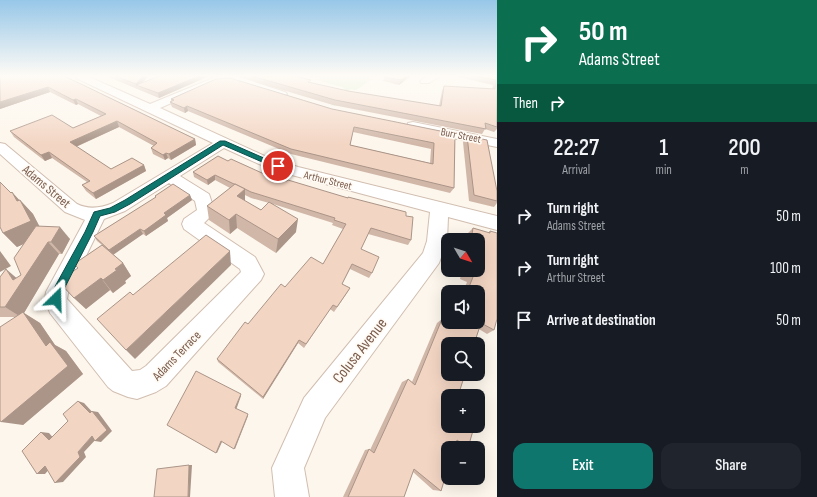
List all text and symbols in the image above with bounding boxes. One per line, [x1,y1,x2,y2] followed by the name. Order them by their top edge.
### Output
[579,15,628,48] text: 50 m
[513,16,565,68] icon: right
[579,49,660,70] text: Adams Street
[546,92,568,114] icon: right
[513,94,538,113] text: Then
[440,125,483,146] street label: Burr Street
[553,133,599,162] text: 22:27
[659,133,668,162] text: 1
[728,133,761,162] text: 200
[261,149,295,183] pin
[267,155,289,177] icon: arrive
[18,161,74,212] street label: Adams Street
[562,162,590,178] text: Arrival
[656,162,672,178] text: min
[740,162,749,178] text: m
[302,168,354,193] street label: Arthur Street
[547,199,599,218] text: Turn right
[513,205,535,227] icon: right
[776,207,801,226] text: 50 m
[547,218,605,234] text: Adams Street
[441,233,485,277] north arrow
[441,233,485,485] map controls
[547,251,599,270] text: Turn right
[513,257,535,279] icon: right
[770,259,801,278] text: 100 m
[547,270,605,286] text: Arthur Street
[35,278,77,320] position arrow
[441,285,485,329] button: sound
[513,309,535,331] icon: arrive
[547,311,656,330] text: Arrive at destination
[776,311,801,330] text: 50 m
[329,315,392,387] street label: Colusa Avenue
[148,327,204,385] street label: Adams Terrace
[441,337,485,381] button: search
[441,389,485,433] button: +
[441,441,485,485] button: −
[513,443,653,489] button: Exit
[661,443,801,489] button: Share

